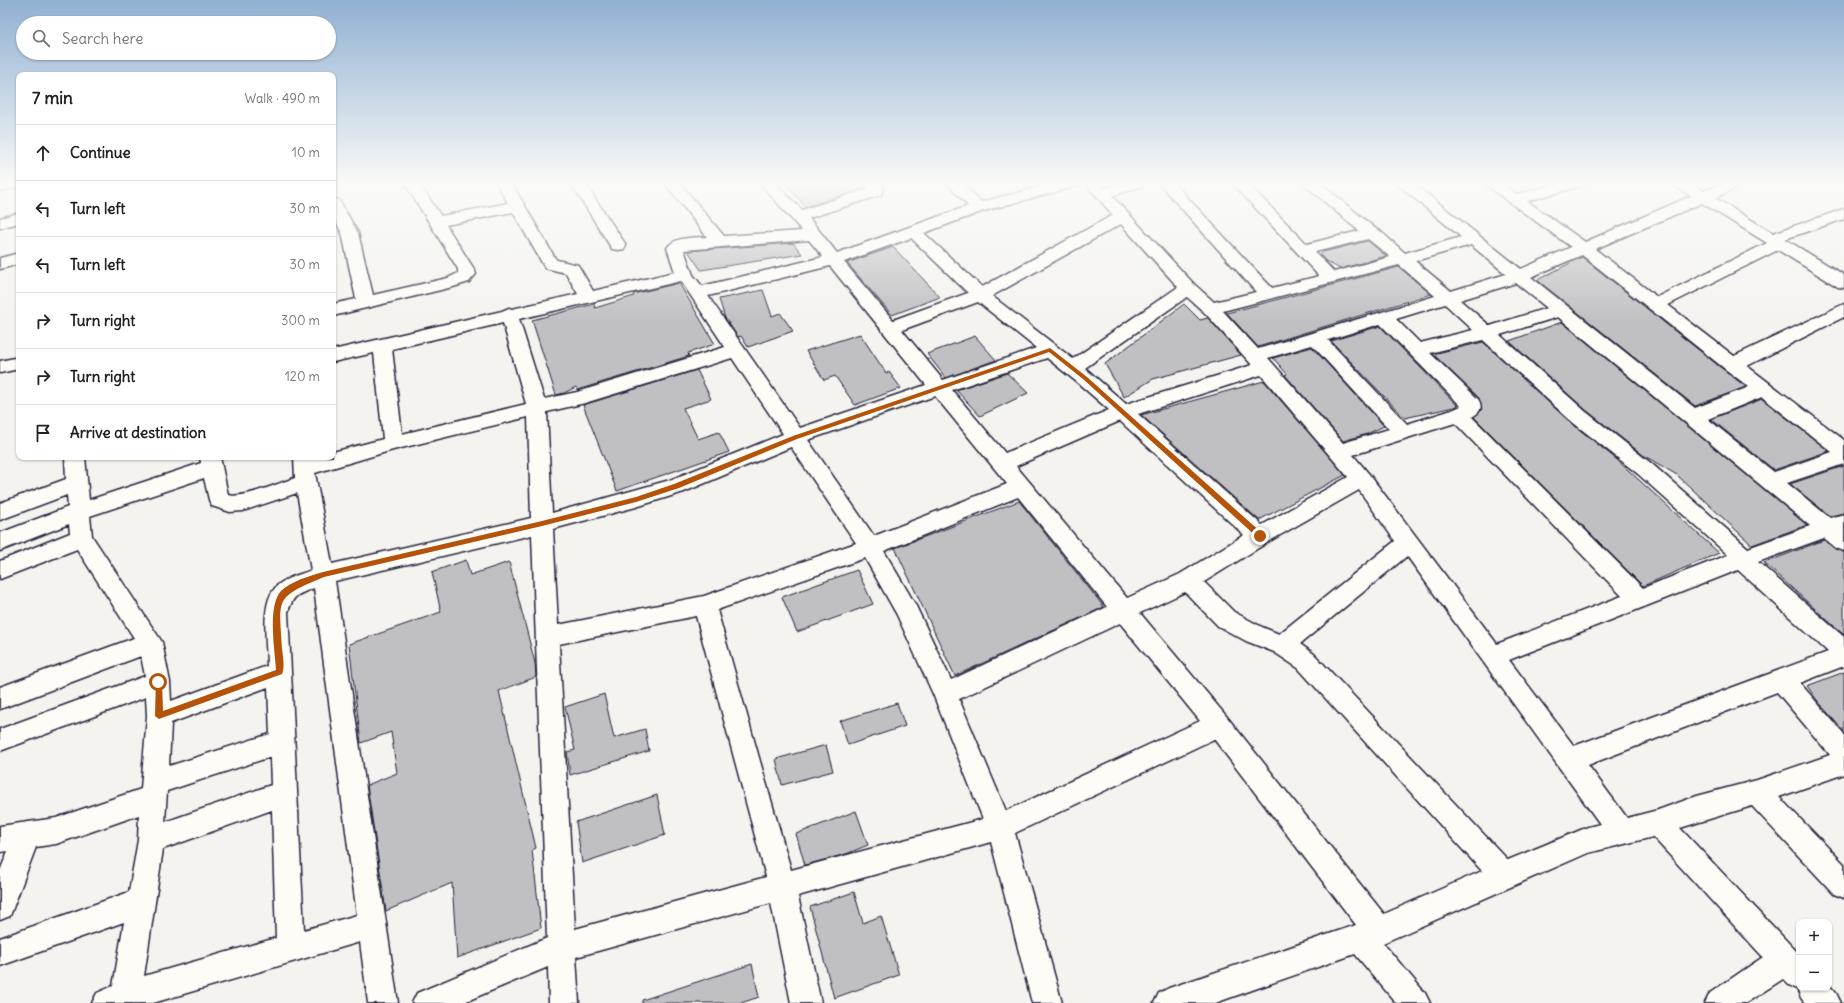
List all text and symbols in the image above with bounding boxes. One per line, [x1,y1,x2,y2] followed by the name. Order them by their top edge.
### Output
[16,16,336,60] search box
[30,27,52,49] icon: search
[62,29,143,48] text: Search here
[32,87,73,109] text: 7 min
[245,90,320,107] text: Walk · 490 m
[32,142,54,164] icon: ahead
[70,143,131,162] text: Continue
[292,144,320,161] text: 10 m
[32,198,54,220] icon: left
[70,199,125,218] text: Turn left
[290,200,320,217] text: 30 m
[32,254,54,276] icon: left
[70,255,125,274] text: Turn left
[290,256,320,273] text: 30 m
[32,310,54,332] icon: right
[70,311,135,330] text: Turn right
[281,312,320,329] text: 300 m
[32,366,54,388] icon: right
[70,367,135,386] text: Turn right
[285,368,320,385] text: 120 m
[32,422,54,444] icon: arrive
[70,423,206,442] text: Arrive at destination
[1251,527,1269,545] route end
[149,673,167,691] route start
[1796,919,1832,991] map controls
[1796,919,1832,955] button: +
[1796,955,1832,991] button: −

